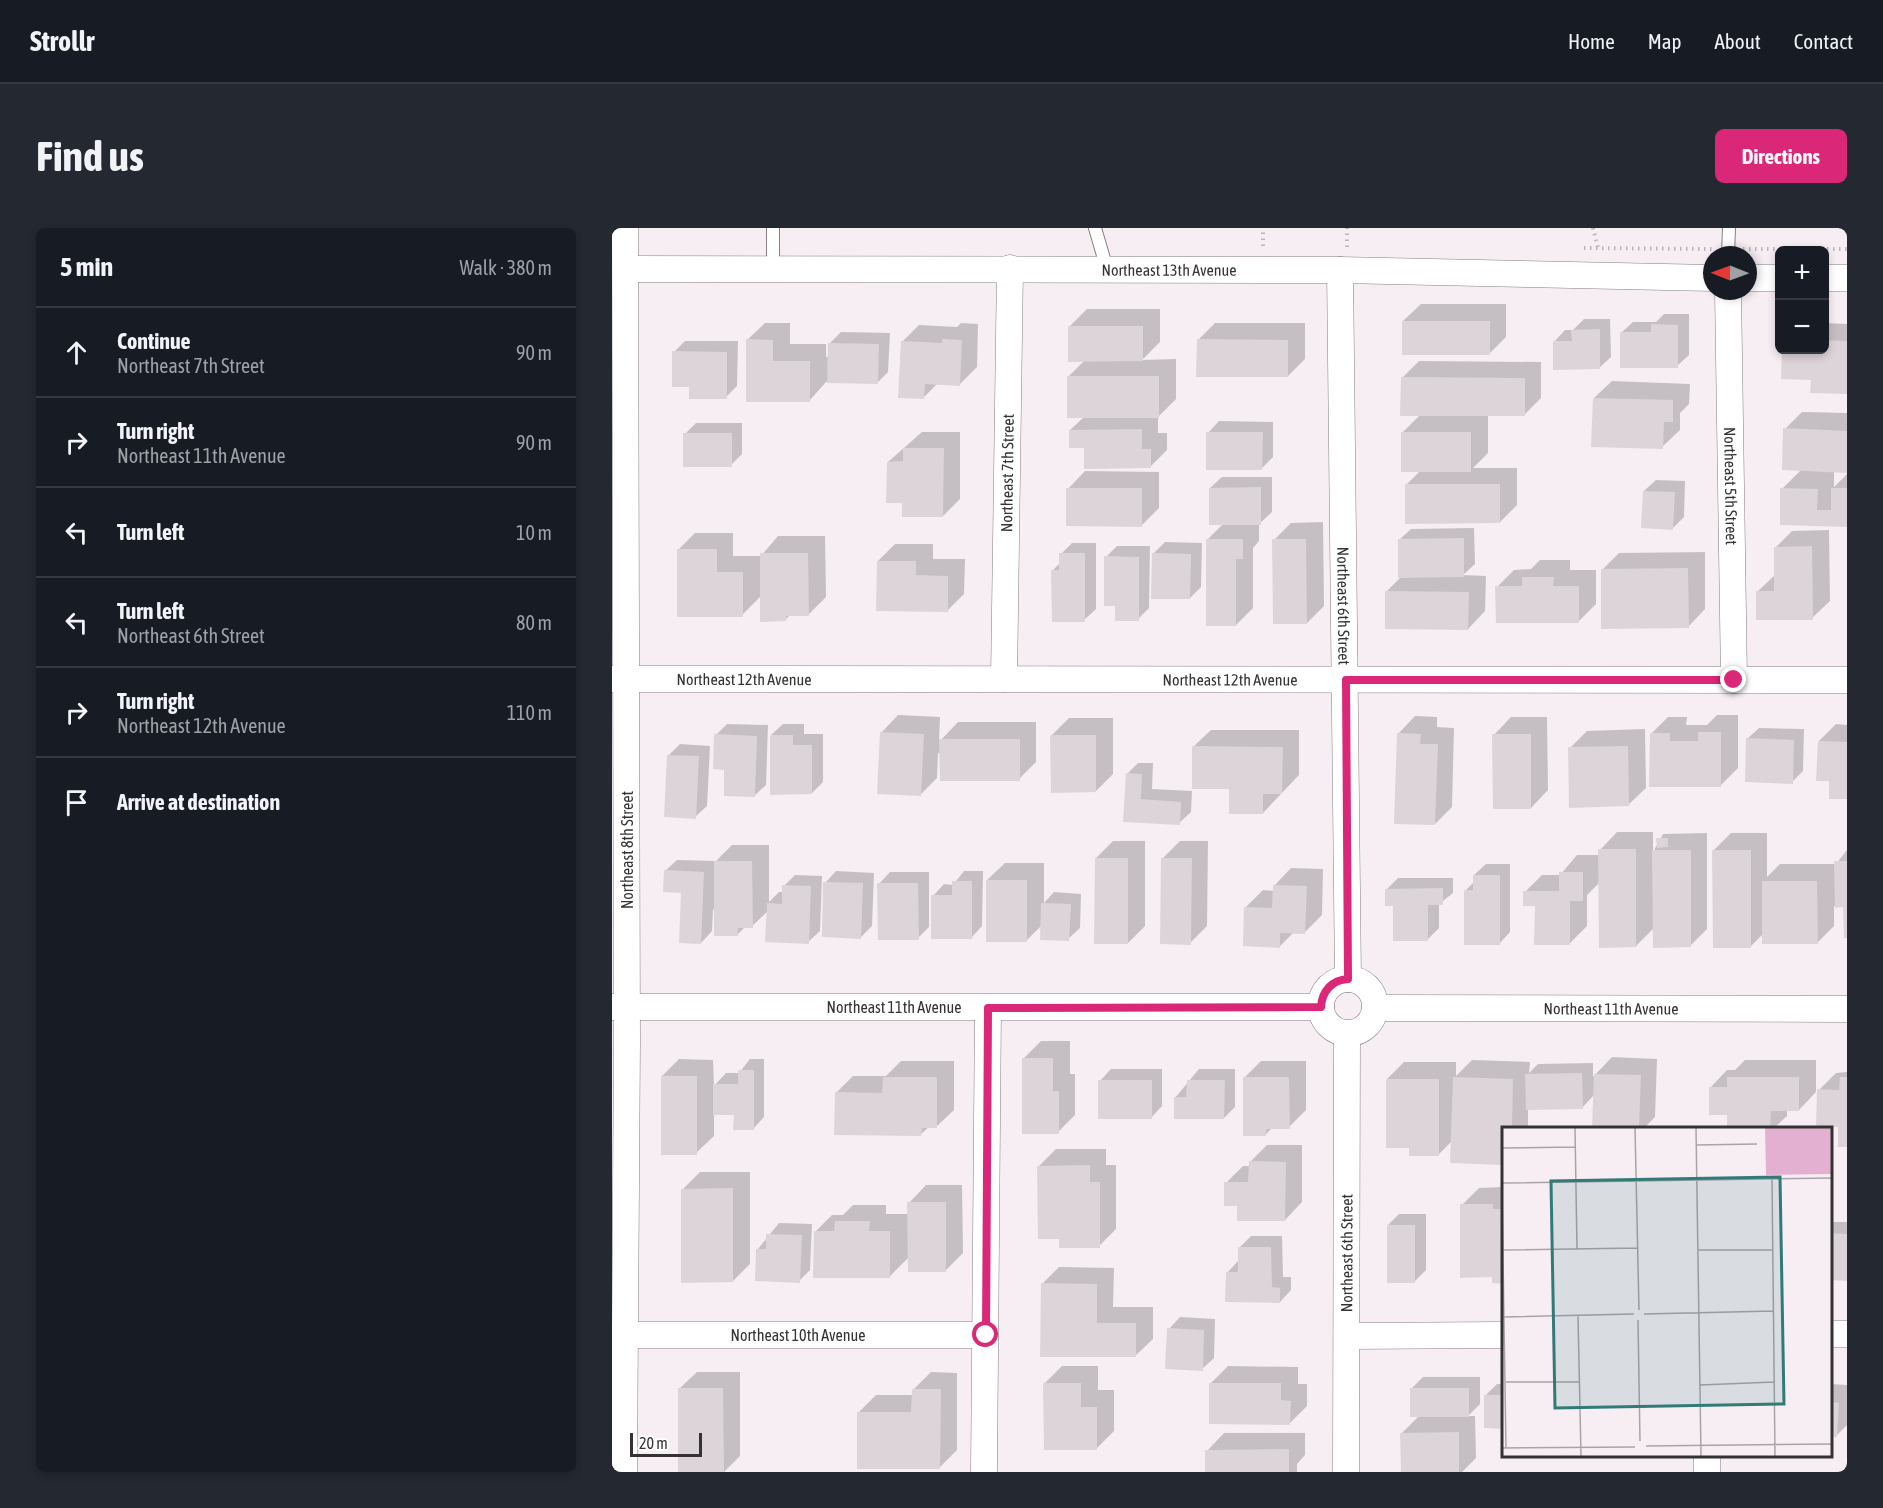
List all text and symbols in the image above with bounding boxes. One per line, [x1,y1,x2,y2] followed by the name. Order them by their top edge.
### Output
[30,25,94,57] text: Strollr
[1568,29,1615,53] text: Home
[1648,29,1682,53] text: Map
[1715,29,1761,53] text: About
[1794,29,1853,53] text: Contact
[1715,129,1847,183] button: Directions
[36,132,144,180] text: Find us
[1703,246,1757,300] north arrow
[1775,246,1829,354] map controls
[1775,246,1829,300] button: +
[60,252,113,282] text: 5 min
[460,256,552,279] text: Walk · 380 m
[1101,261,1237,279] street label: Northeast 13th Avenue
[1775,300,1829,354] button: −
[117,328,191,354] text: Continue
[60,336,93,369] icon: ahead
[516,341,552,364] text: 90 m
[117,354,265,377] text: Northeast 7th Street
[997,413,1017,532] street label: Northeast 7th Street
[117,418,194,444] text: Turn right
[60,426,93,459] icon: right
[1721,427,1741,546] street label: Northeast 5th Street
[516,431,552,454] text: 90 m
[117,444,286,467] text: Northeast 11th Avenue
[60,516,93,549] icon: left
[117,519,184,545] text: Turn left
[516,521,552,544] text: 10 m
[1334,547,1353,666] street label: Northeast 6th Street
[117,598,184,624] text: Turn left
[60,606,93,639] icon: left
[516,611,552,634] text: 80 m
[117,624,265,647] text: Northeast 6th Street
[1720,666,1746,692] route end
[676,670,812,688] street label: Northeast 12th Avenue
[1162,670,1298,689] street label: Northeast 12th Avenue
[117,688,194,714] text: Turn right
[60,696,93,729] icon: right
[507,701,552,724] text: 110 m
[117,714,286,737] text: Northeast 12th Avenue
[60,786,93,819] icon: arrive
[117,789,280,815] text: Arrive at destination
[618,791,636,909] street label: Northeast 8th Street
[826,998,962,1016] street label: Northeast 11th Avenue
[1543,999,1679,1018] street label: Northeast 11th Avenue
[1502,1127,1832,1457] inset map
[1337,1193,1356,1312] street label: Northeast 6th Street
[972,1321,998,1347] route start
[730,1326,866,1344] street label: Northeast 10th Avenue
[630,1430,702,1458] scale bar
[639,1434,668,1452] text: 20 m

